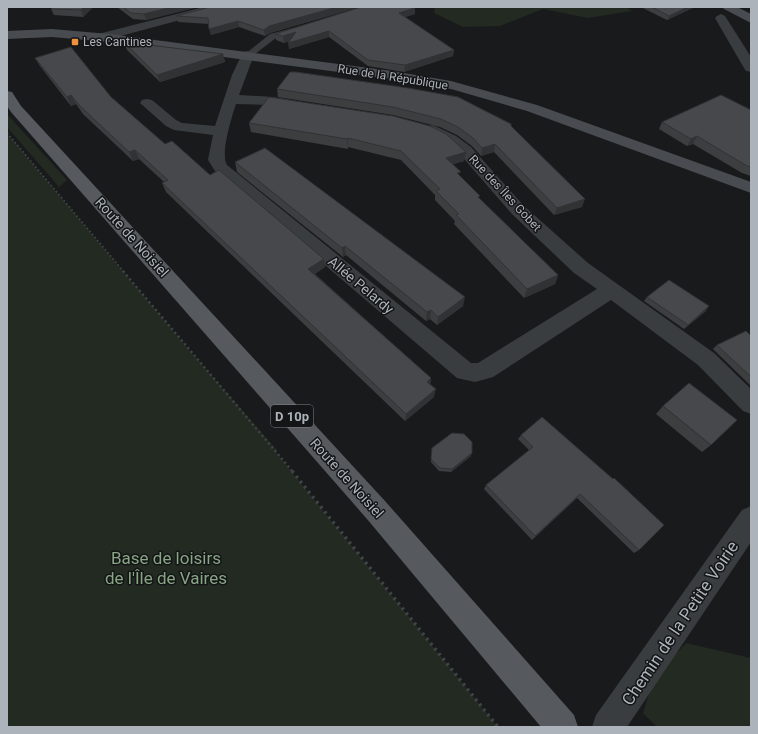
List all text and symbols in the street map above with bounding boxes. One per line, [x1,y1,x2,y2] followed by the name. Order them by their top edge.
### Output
[83,35,152,49] place label: Les Cantines
[70,37,80,47] marker: Les Cantines
[337,61,449,93] street label: Rue de la République
[466,151,545,234] street label: Rue des Îles Gobet
[92,194,172,280] street label: Route de Noisiel
[325,253,397,317] street label: Allée Pelardy
[271,405,313,427] road number: D 10p
[307,435,387,521] street label: Route de Noisiel
[618,537,742,709] street label: Chemin de la Petite Voirie
[105,548,227,588] park label: Base de loisirs de l'Île de Vaires

